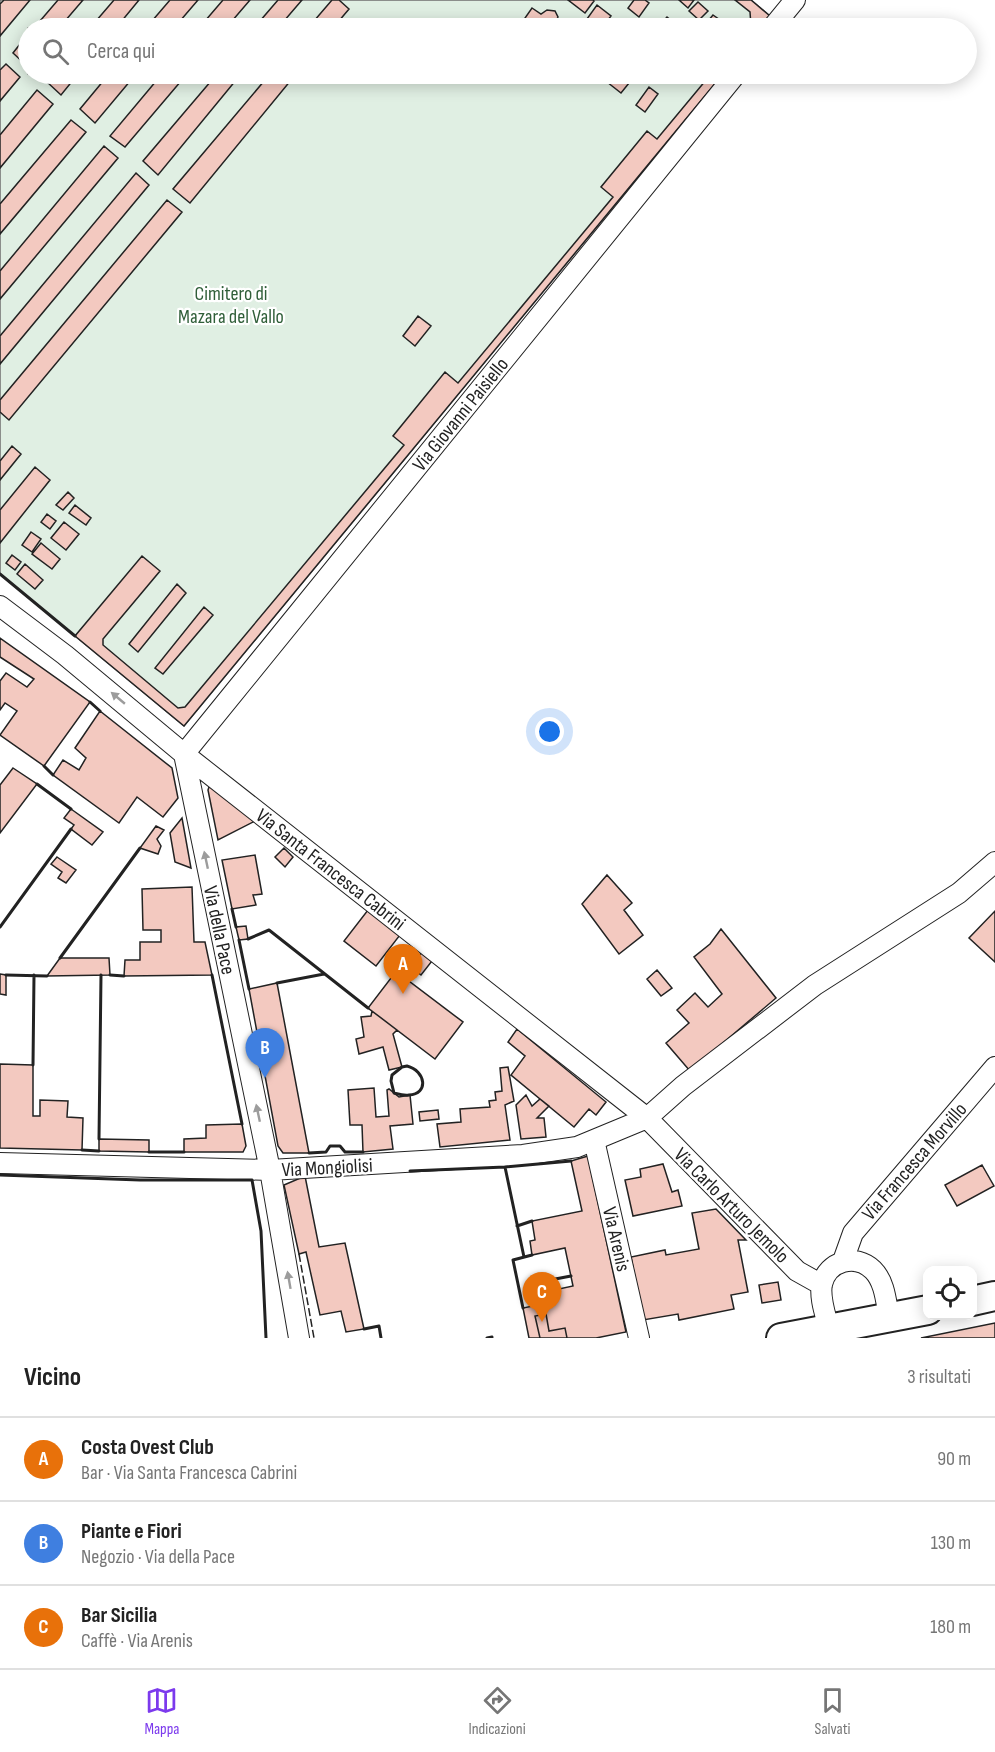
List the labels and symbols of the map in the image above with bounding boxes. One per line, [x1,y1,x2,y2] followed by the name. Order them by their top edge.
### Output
[178,282,284,329] park label: Cimitero di Mazara del Vallo
[408,353,514,476] street label: Via Giovanni Paisiello
[110,693,125,705] one-way arrow
[535,717,564,746] your location
[251,804,410,936] street label: Via Santa Francesca Cabrini
[201,850,210,869] one-way arrow
[198,884,240,977] street label: Via della Pace
[384,944,422,994] pin: A
[246,1028,284,1078] pin: B
[857,1098,972,1225] street label: Via Francesca Morvillo
[253,1103,262,1122] one-way arrow
[669,1143,794,1268] street label: Via Carlo Arturo Jemolo
[281,1154,373,1182] street label: Via Mongiolisi
[597,1205,635,1274] street label: Via Arenis
[284,1271,293,1290] one-way arrow
[522,1272,562,1322] pin: C

